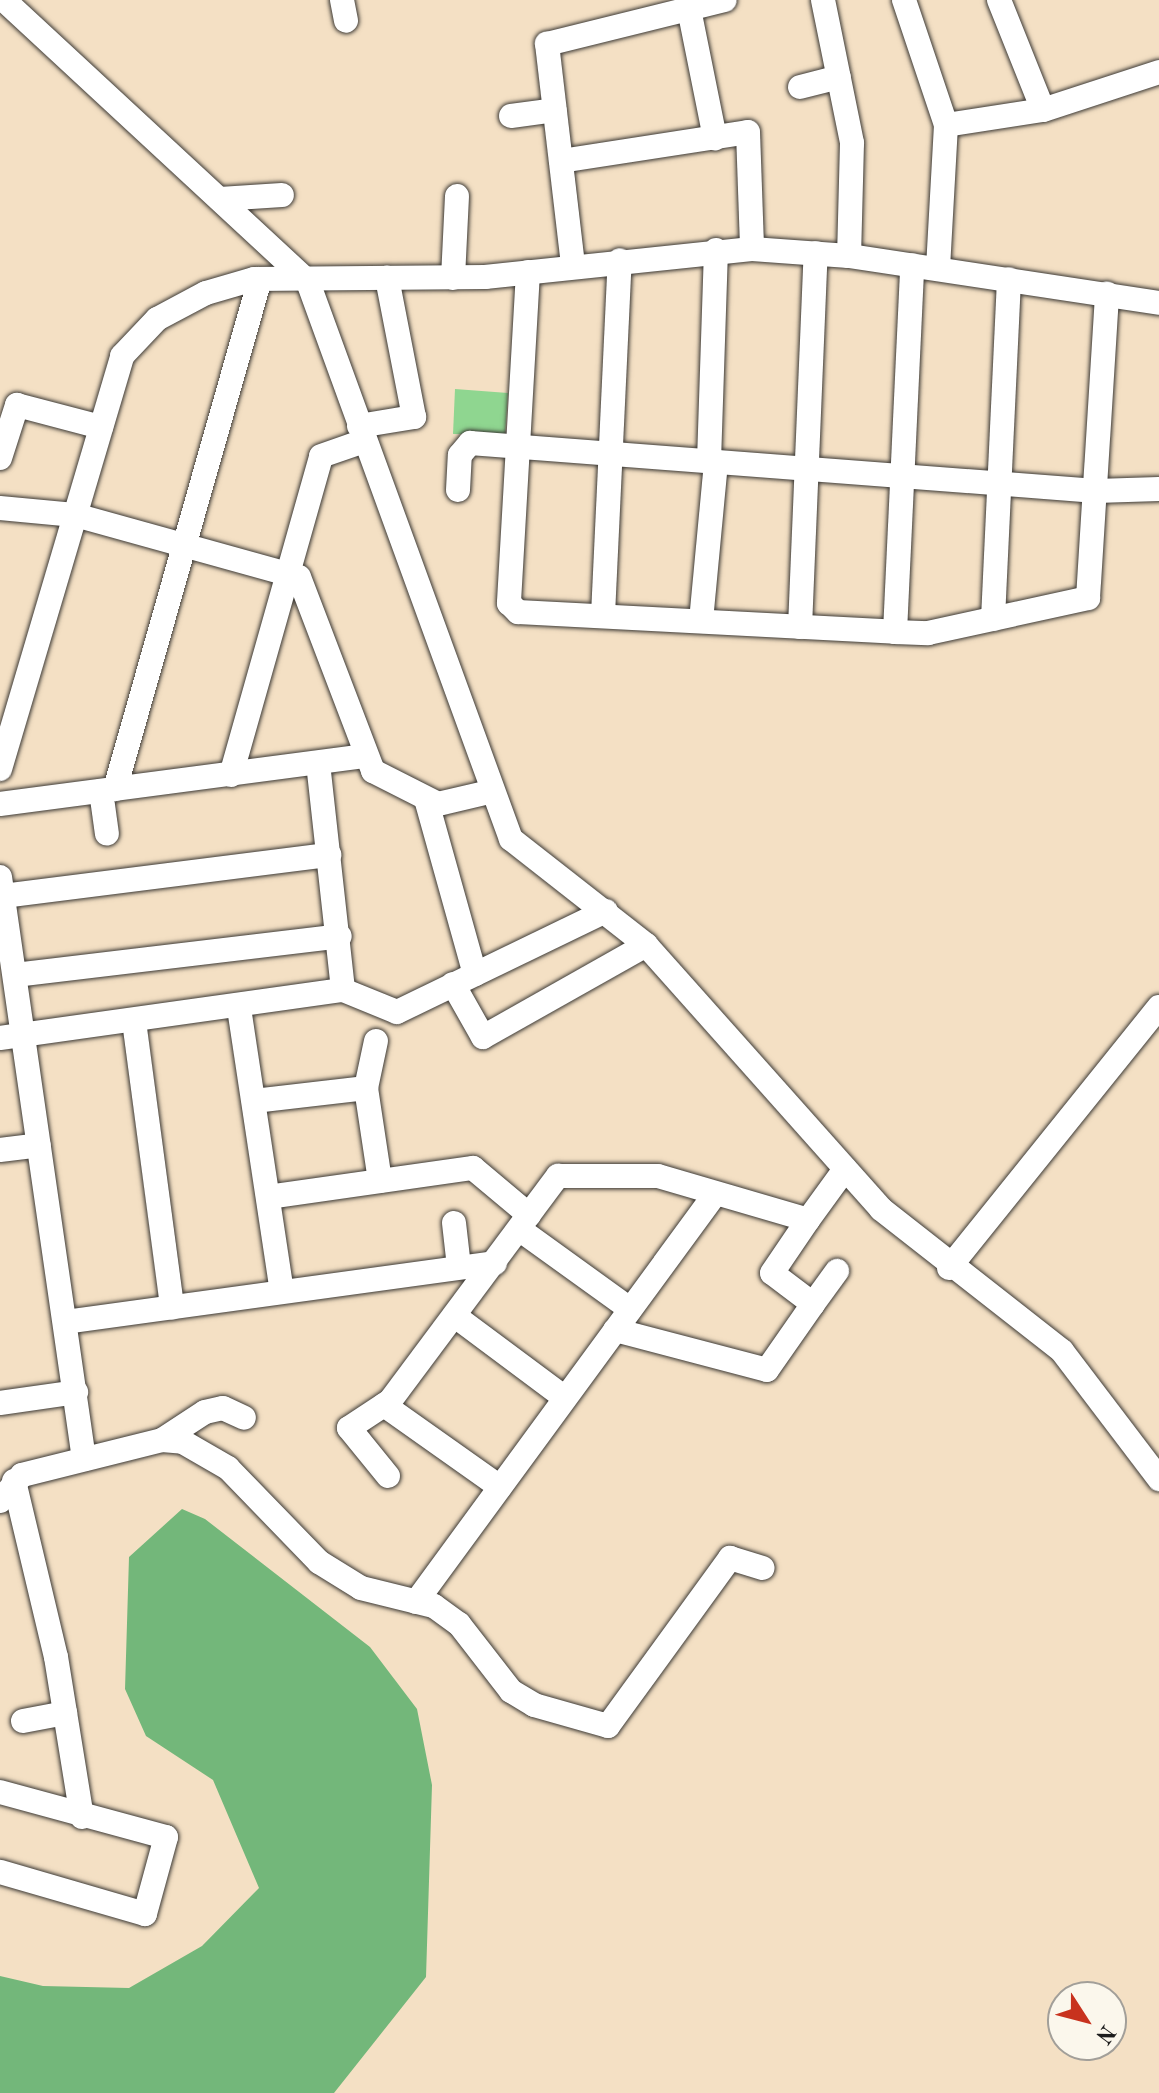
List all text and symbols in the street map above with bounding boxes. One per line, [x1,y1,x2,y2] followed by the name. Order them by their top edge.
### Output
[1047,1981,1127,2061] north arrow
[1091,2021,1119,2047] text: N

